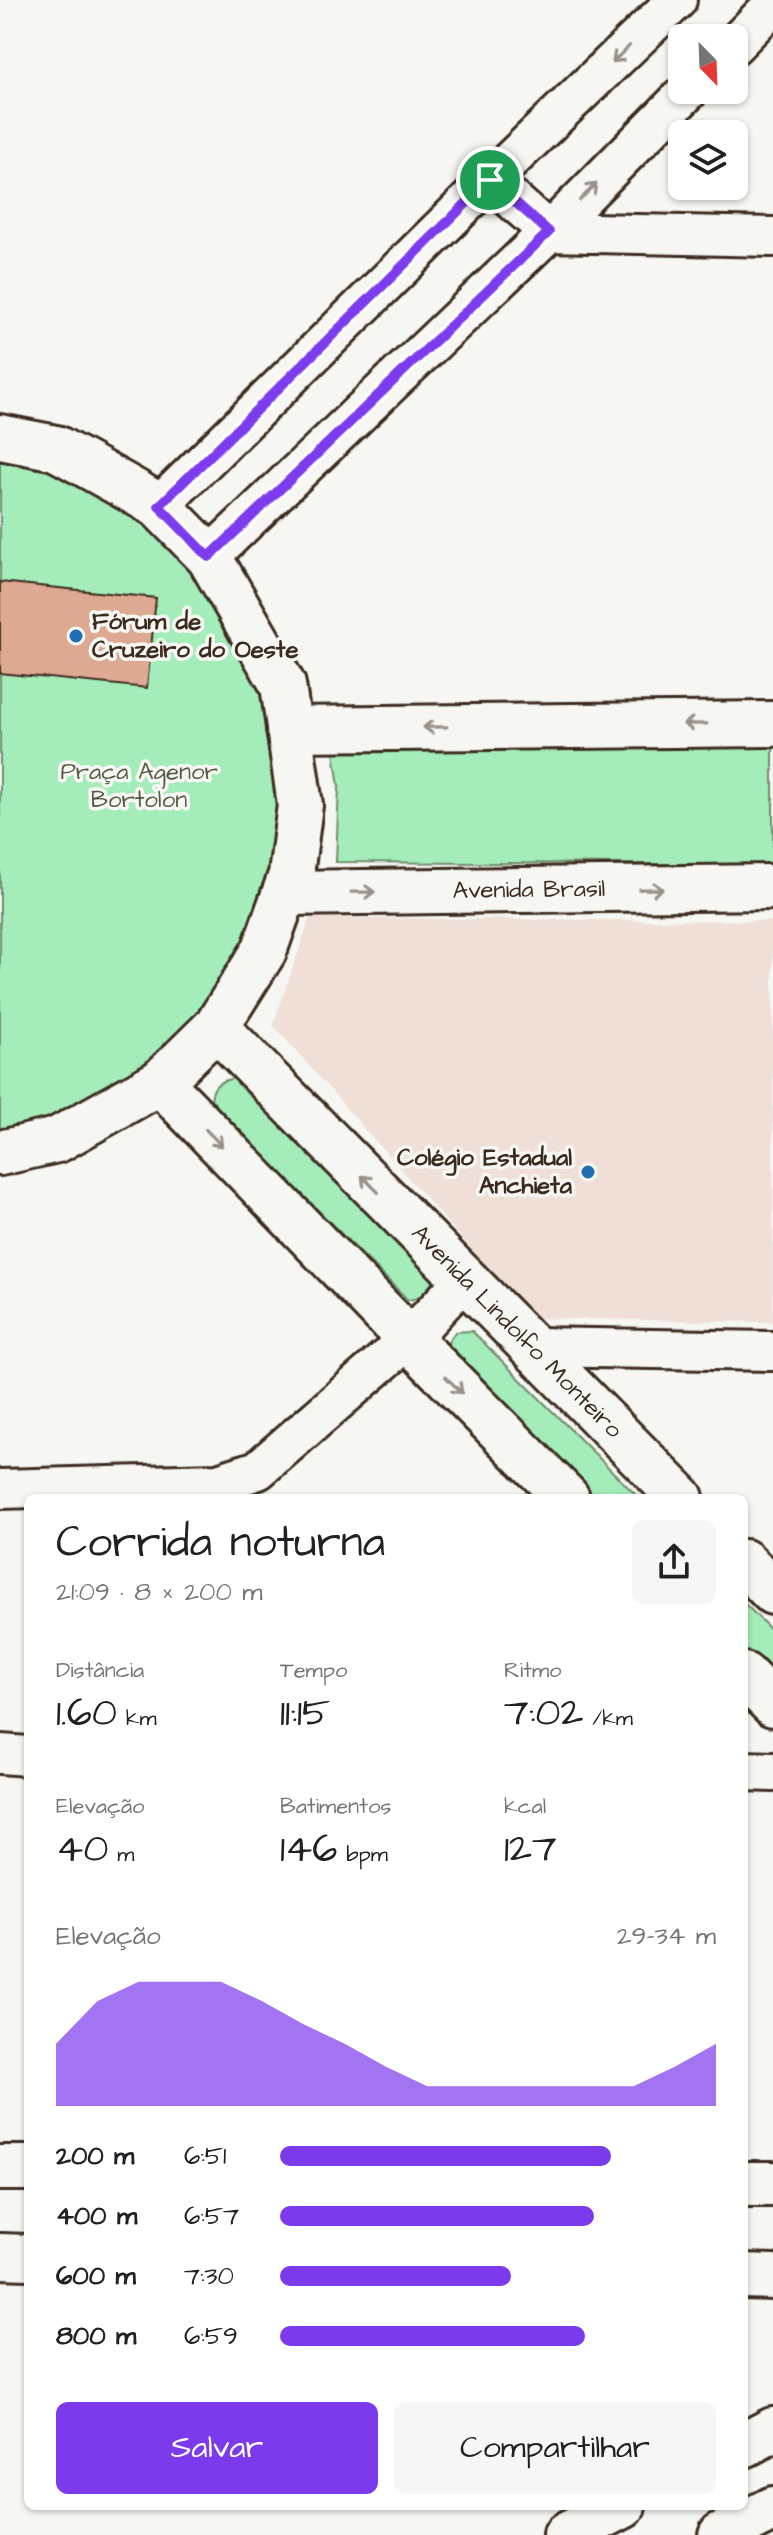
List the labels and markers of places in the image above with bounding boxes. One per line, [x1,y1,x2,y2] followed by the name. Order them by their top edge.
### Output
[456,146,524,214] pin
[92,605,299,667] place label: Fórum de Cruzeiro do Oeste
[67,627,85,645] marker: Fórum de Cruzeiro do Oeste
[397,1141,573,1203] place label: Colégio Estadual Anchieta
[579,1163,597,1181] marker: Colégio Estadual Anchieta

